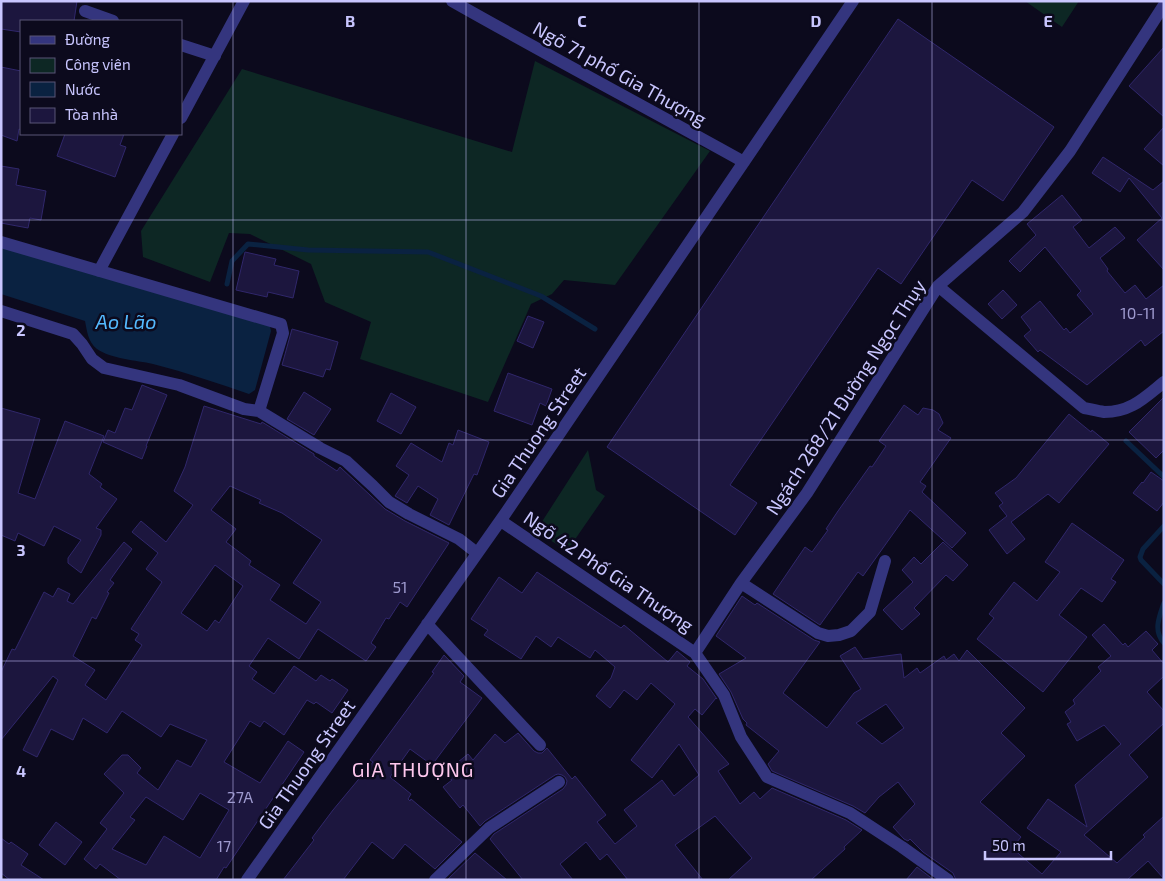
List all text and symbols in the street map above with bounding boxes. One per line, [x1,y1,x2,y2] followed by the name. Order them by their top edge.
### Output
[345,11,355,30] text: B
[577,11,587,30] text: C
[811,11,822,30] text: D
[1043,11,1053,30] text: E
[529,16,711,130] street label: Ngõ 71 phố Gia Thượng
[20,20,182,135] legend
[65,30,110,48] text: Đường
[65,55,131,73] text: Công viên
[65,80,101,98] text: Nước
[65,105,118,123] text: Tòa nhà
[760,275,930,519] street label: Ngách 268/21 Đường Ngọc Thụy
[1120,303,1156,322] house number: 10-11
[95,309,157,333] water label: Ao Lão
[16,320,26,339] text: 2
[486,362,590,502] street label: Gia Thuong Street
[520,506,699,637] street label: Ngõ 42 Phố Gia Thượng
[16,540,26,559] text: 3
[393,577,407,596] house number: 51
[253,695,359,833] street label: Gia Thuong Street
[352,757,474,781] district label: GIA THƯỢNG
[16,761,26,780] text: 4
[227,787,253,806] house number: 27A
[985,828,1111,860] scale bar
[217,836,231,855] house number: 17
[992,836,1026,854] text: 50 m

